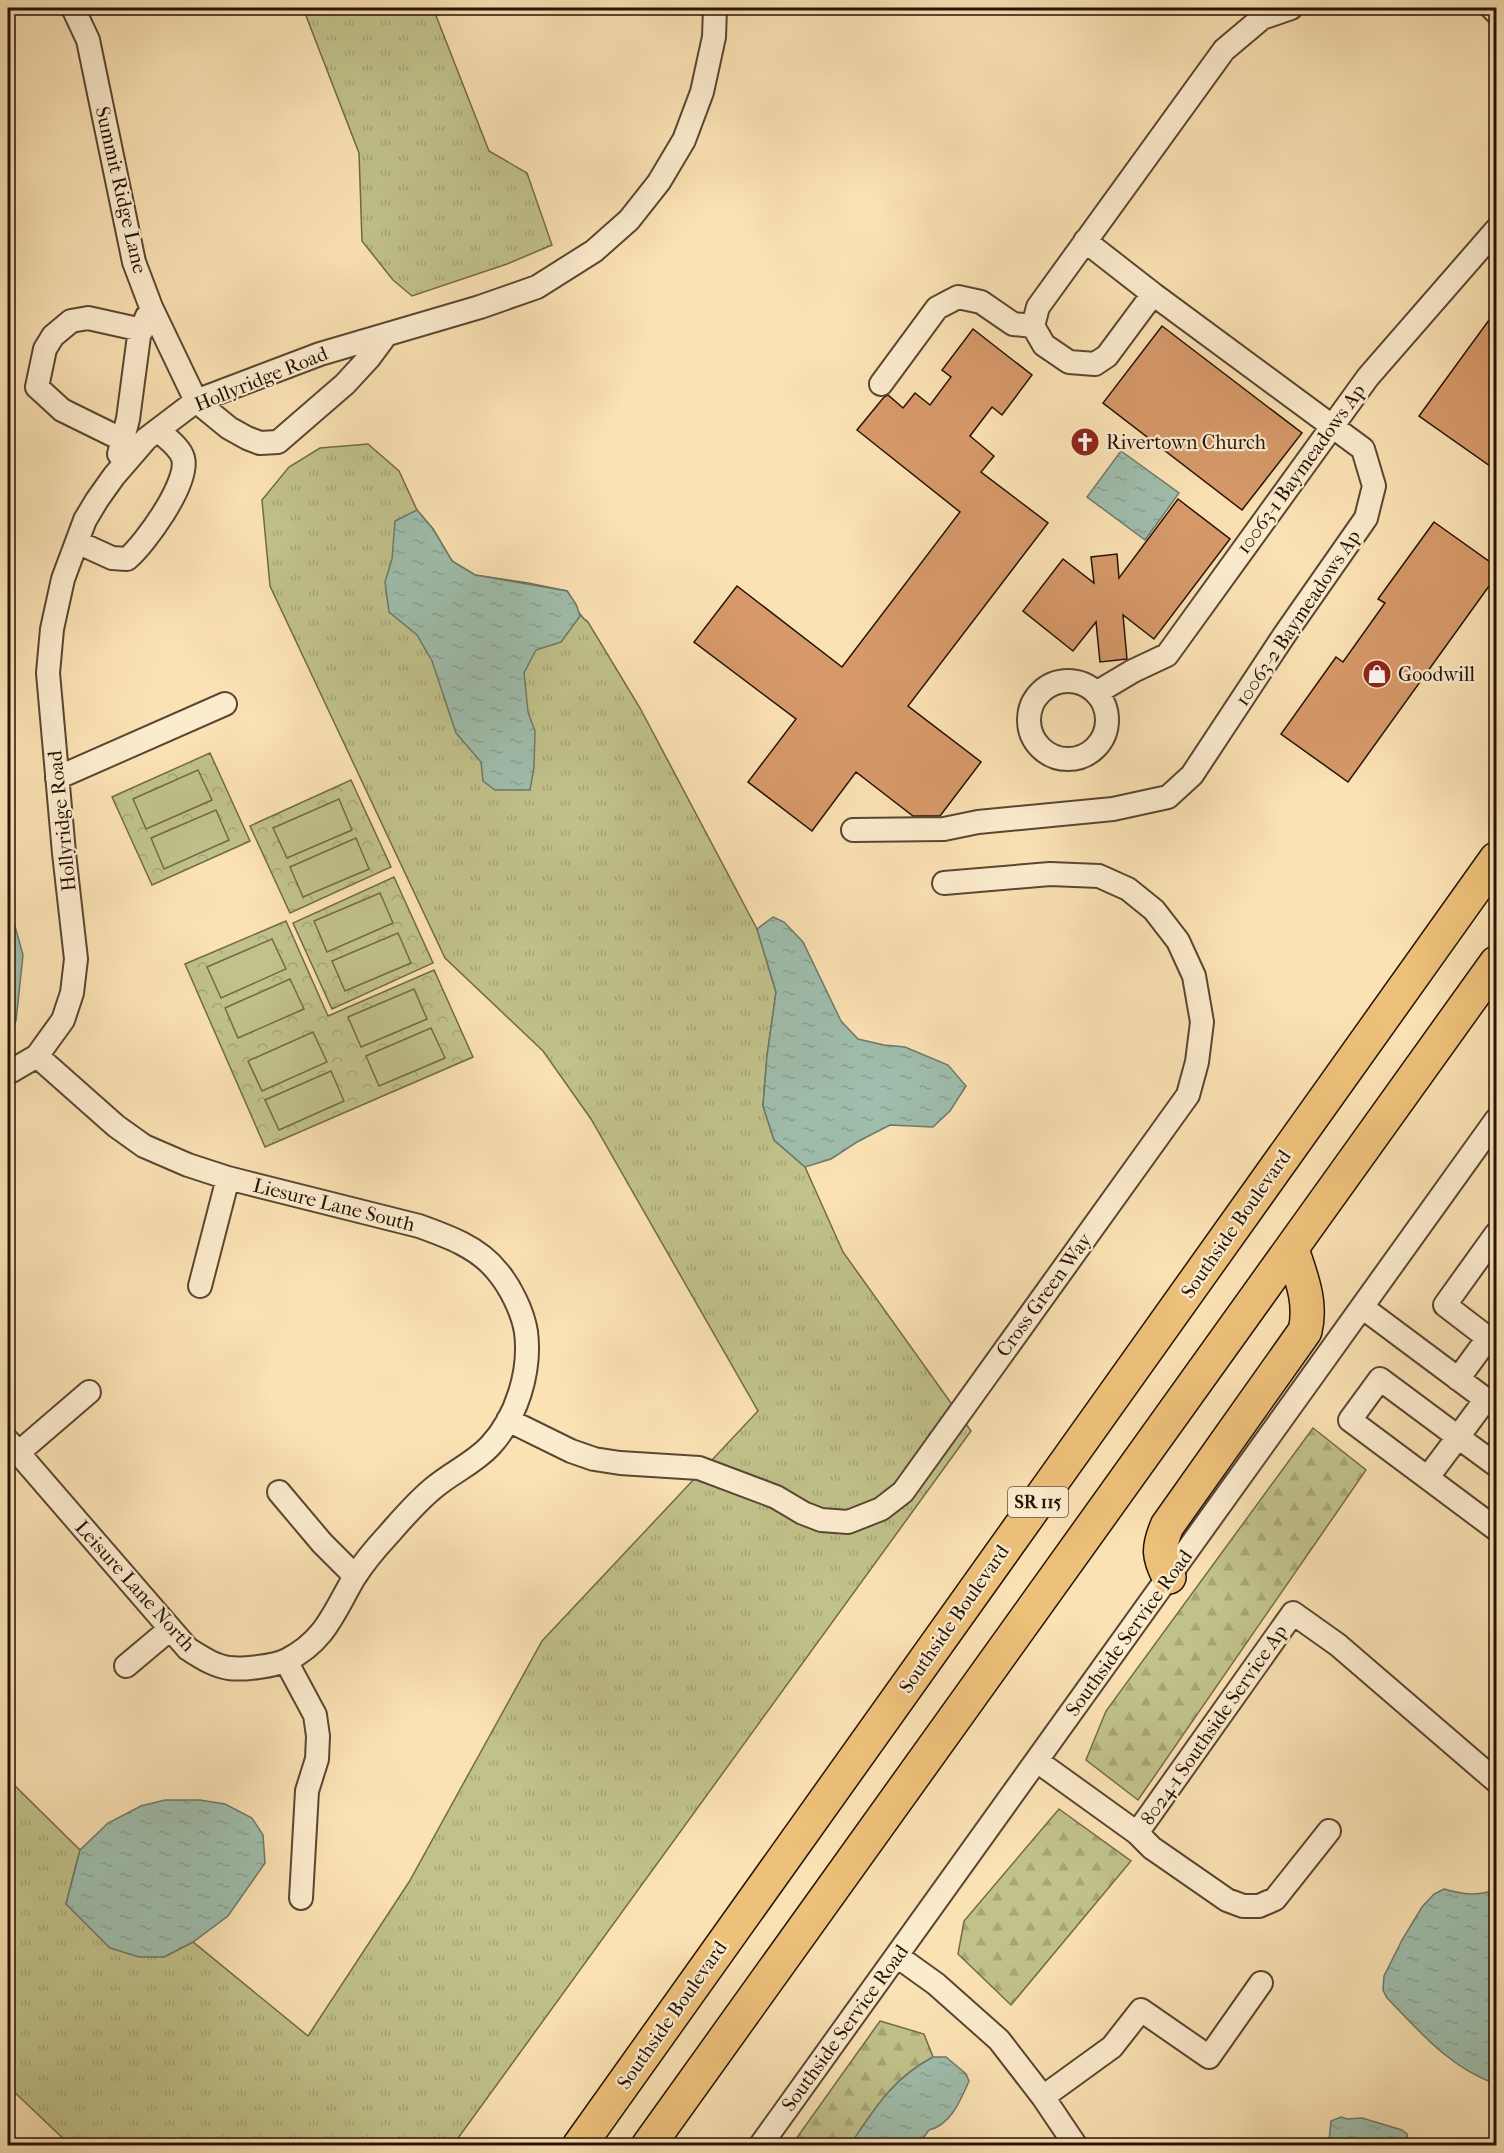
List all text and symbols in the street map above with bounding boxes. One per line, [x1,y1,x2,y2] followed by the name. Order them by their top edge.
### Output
[91,104,151,276] street label: Summit Ridge Lane
[191,341,332,416] street label: Hollyridge Road
[1232,380,1370,558] street label: 10063-1 Baymeadows Ap
[1069,426,1101,458] church icon: Rivertown Church
[1106,431,1267,454] place label: Rivertown Church
[1231,526,1366,710] street label: 10063-2 Baymeadows Ap
[1361,658,1393,690] shop icon: Goodwill
[1398,663,1476,686] place label: Goodwill
[43,748,81,893] street label: Hollyridge Road
[1176,1145,1296,1303] street label: Southside Boulevard
[251,1174,418,1236] street label: Liesure Lane South
[991,1228,1097,1361] street label: Cross Green Way
[1008,1487,1068,1517] road number: SR 115
[70,1516,200,1657] street label: Leisure Lane North
[894,1540,1014,1698] street label: Southside Boulevard
[1061,1544,1198,1721] street label: Southside Service Road
[1136,1620,1292,1830] street label: 8024-1 Southside Service Ap
[612,1936,732,2094] street label: Southside Boulevard
[777,1939,914,2116] street label: Southside Service Road

